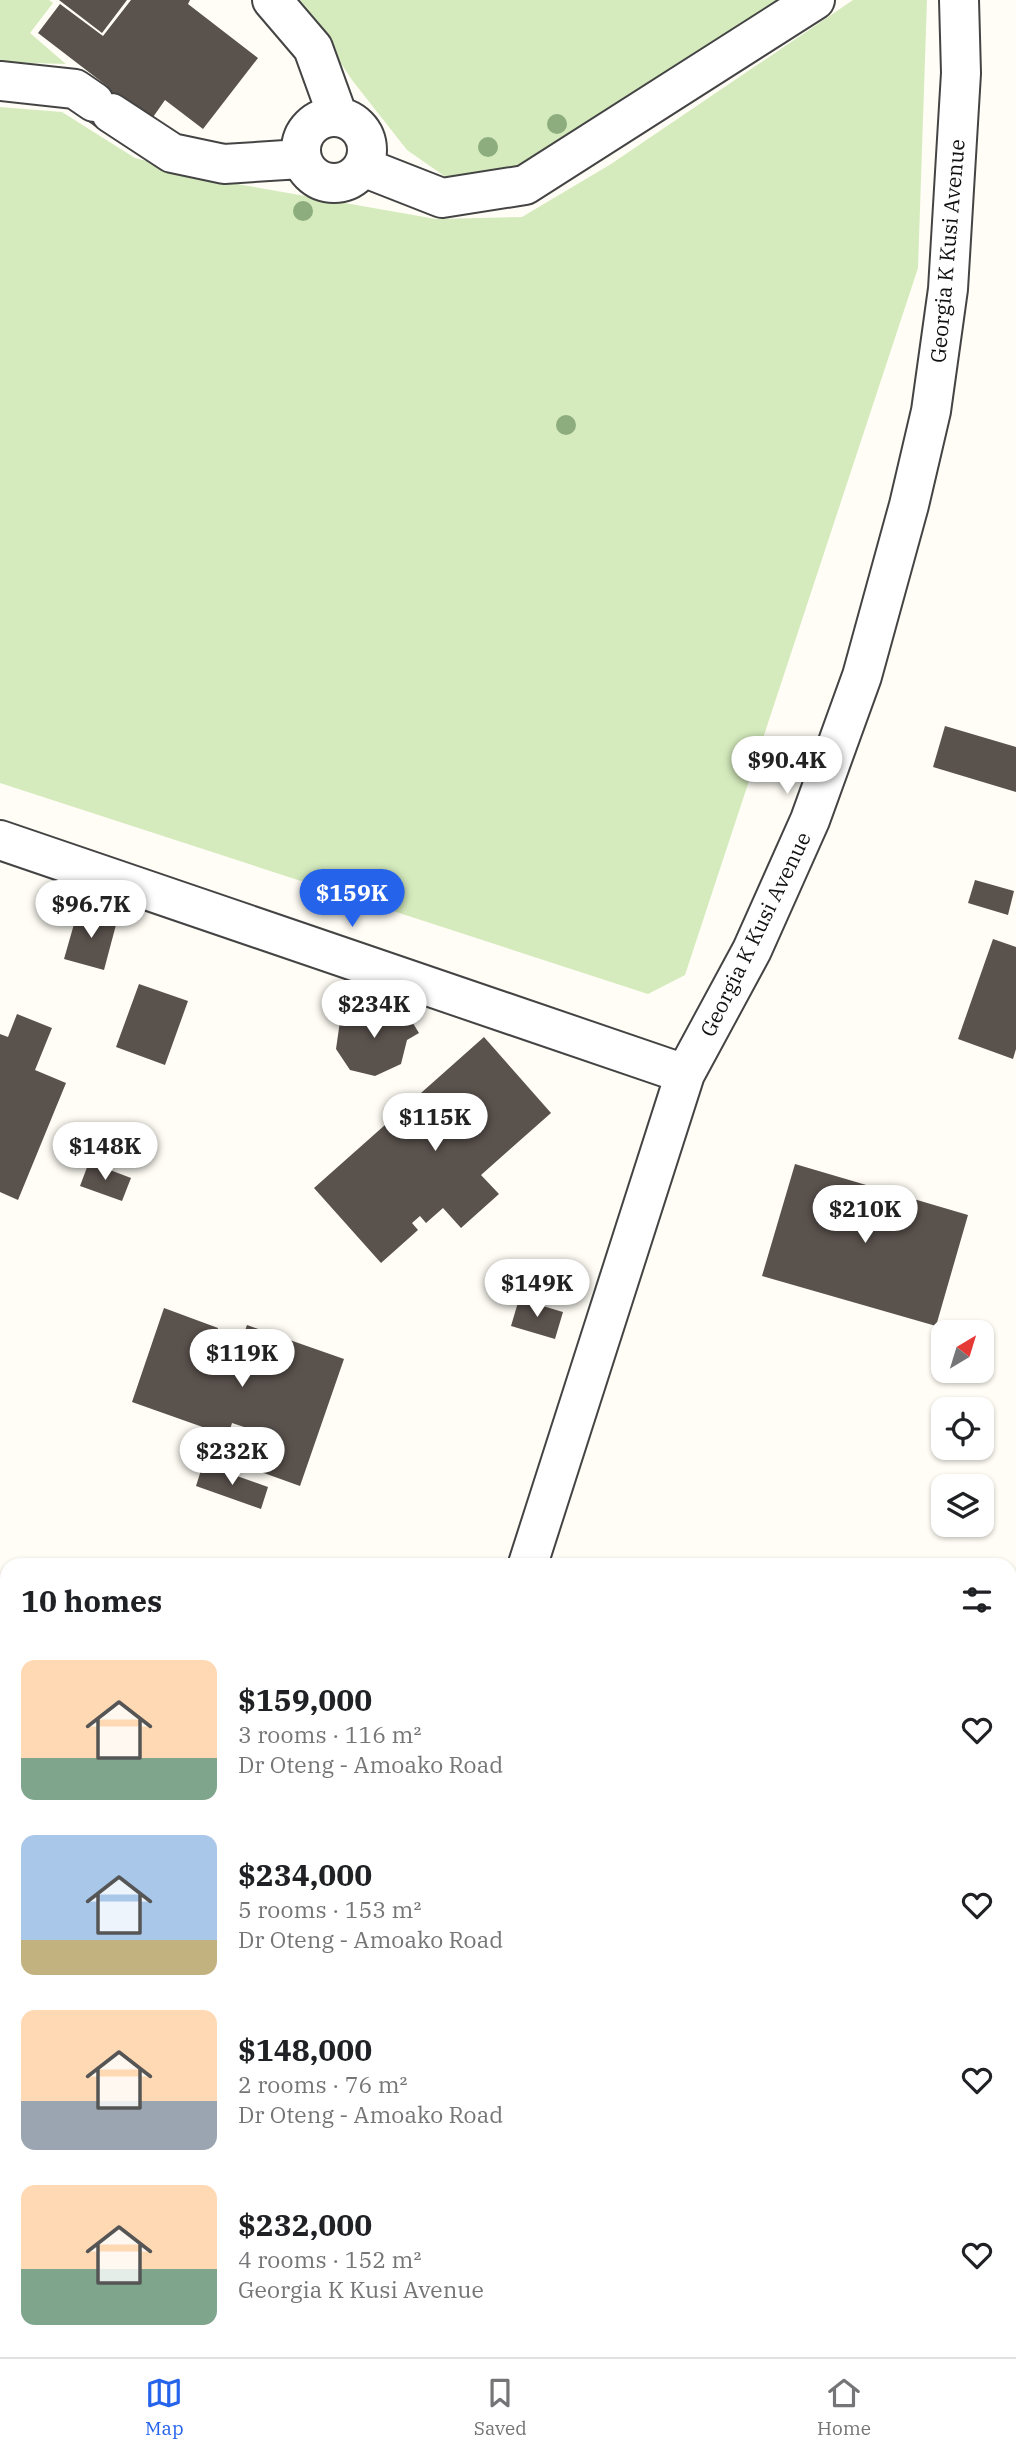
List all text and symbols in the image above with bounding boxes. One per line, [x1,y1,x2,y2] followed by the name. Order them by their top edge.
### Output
[923,138,971,364] street label: Georgia K Kusi Avenue
[730,736,844,796] pin: $90.4K
[747,744,827,774] text: $90.4K
[693,827,817,1041] street label: Georgia K Kusi Avenue
[303,870,401,929] pin: $159K
[316,877,388,907] text: $159K
[34,880,148,940] pin: $96.7K
[51,888,131,918] text: $96.7K
[325,981,423,1040] pin: $234K
[338,988,410,1018] text: $234K
[386,1094,484,1153] pin: $115K
[399,1101,471,1131] text: $115K
[56,1122,154,1182] pin: $148K
[69,1130,141,1160] text: $148K
[816,1186,914,1245] pin: $210K
[829,1193,901,1223] text: $210K
[488,1260,586,1319] pin: $149K
[501,1267,573,1297] text: $149K
[931,1320,994,1382] north arrow
[931,1320,994,1537] map controls
[193,1330,291,1389] pin: $119K
[206,1337,278,1367] text: $119K
[931,1397,994,1460] button: locate
[183,1428,281,1487] pin: $232K
[196,1435,268,1465] text: $232K
[931,1474,994,1537] button: layers
[21,1581,162,1620] text: 10 homes
[958,1581,996,1619] icon: filters
[238,1680,372,1719] text: $159,000
[77,1688,161,1772] icon: home
[958,1711,996,1749] icon: heart
[238,1719,421,1749] text: 3 rooms · 116 m²
[238,1749,503,1779] text: Dr Oteng - Amoako Road
[238,1855,372,1894] text: $234,000
[77,1863,161,1947] icon: home
[958,1886,996,1924] icon: heart
[238,1894,421,1924] text: 5 rooms · 153 m²
[238,1924,503,1954] text: Dr Oteng - Amoako Road
[238,2030,372,2069] text: $148,000
[77,2038,161,2122] icon: home
[958,2061,996,2099] icon: heart
[238,2069,408,2099] text: 2 rooms · 76 m²
[238,2099,503,2129] text: Dr Oteng - Amoako Road
[238,2205,372,2244] text: $232,000
[77,2213,161,2297] icon: home
[958,2236,996,2274] icon: heart
[238,2244,421,2274] text: 4 rooms · 152 m²
[238,2274,484,2304] text: Georgia K Kusi Avenue
[145,2374,184,2440] tab: Map
[474,2374,527,2440] tab: Saved
[817,2374,871,2440] tab: Home

